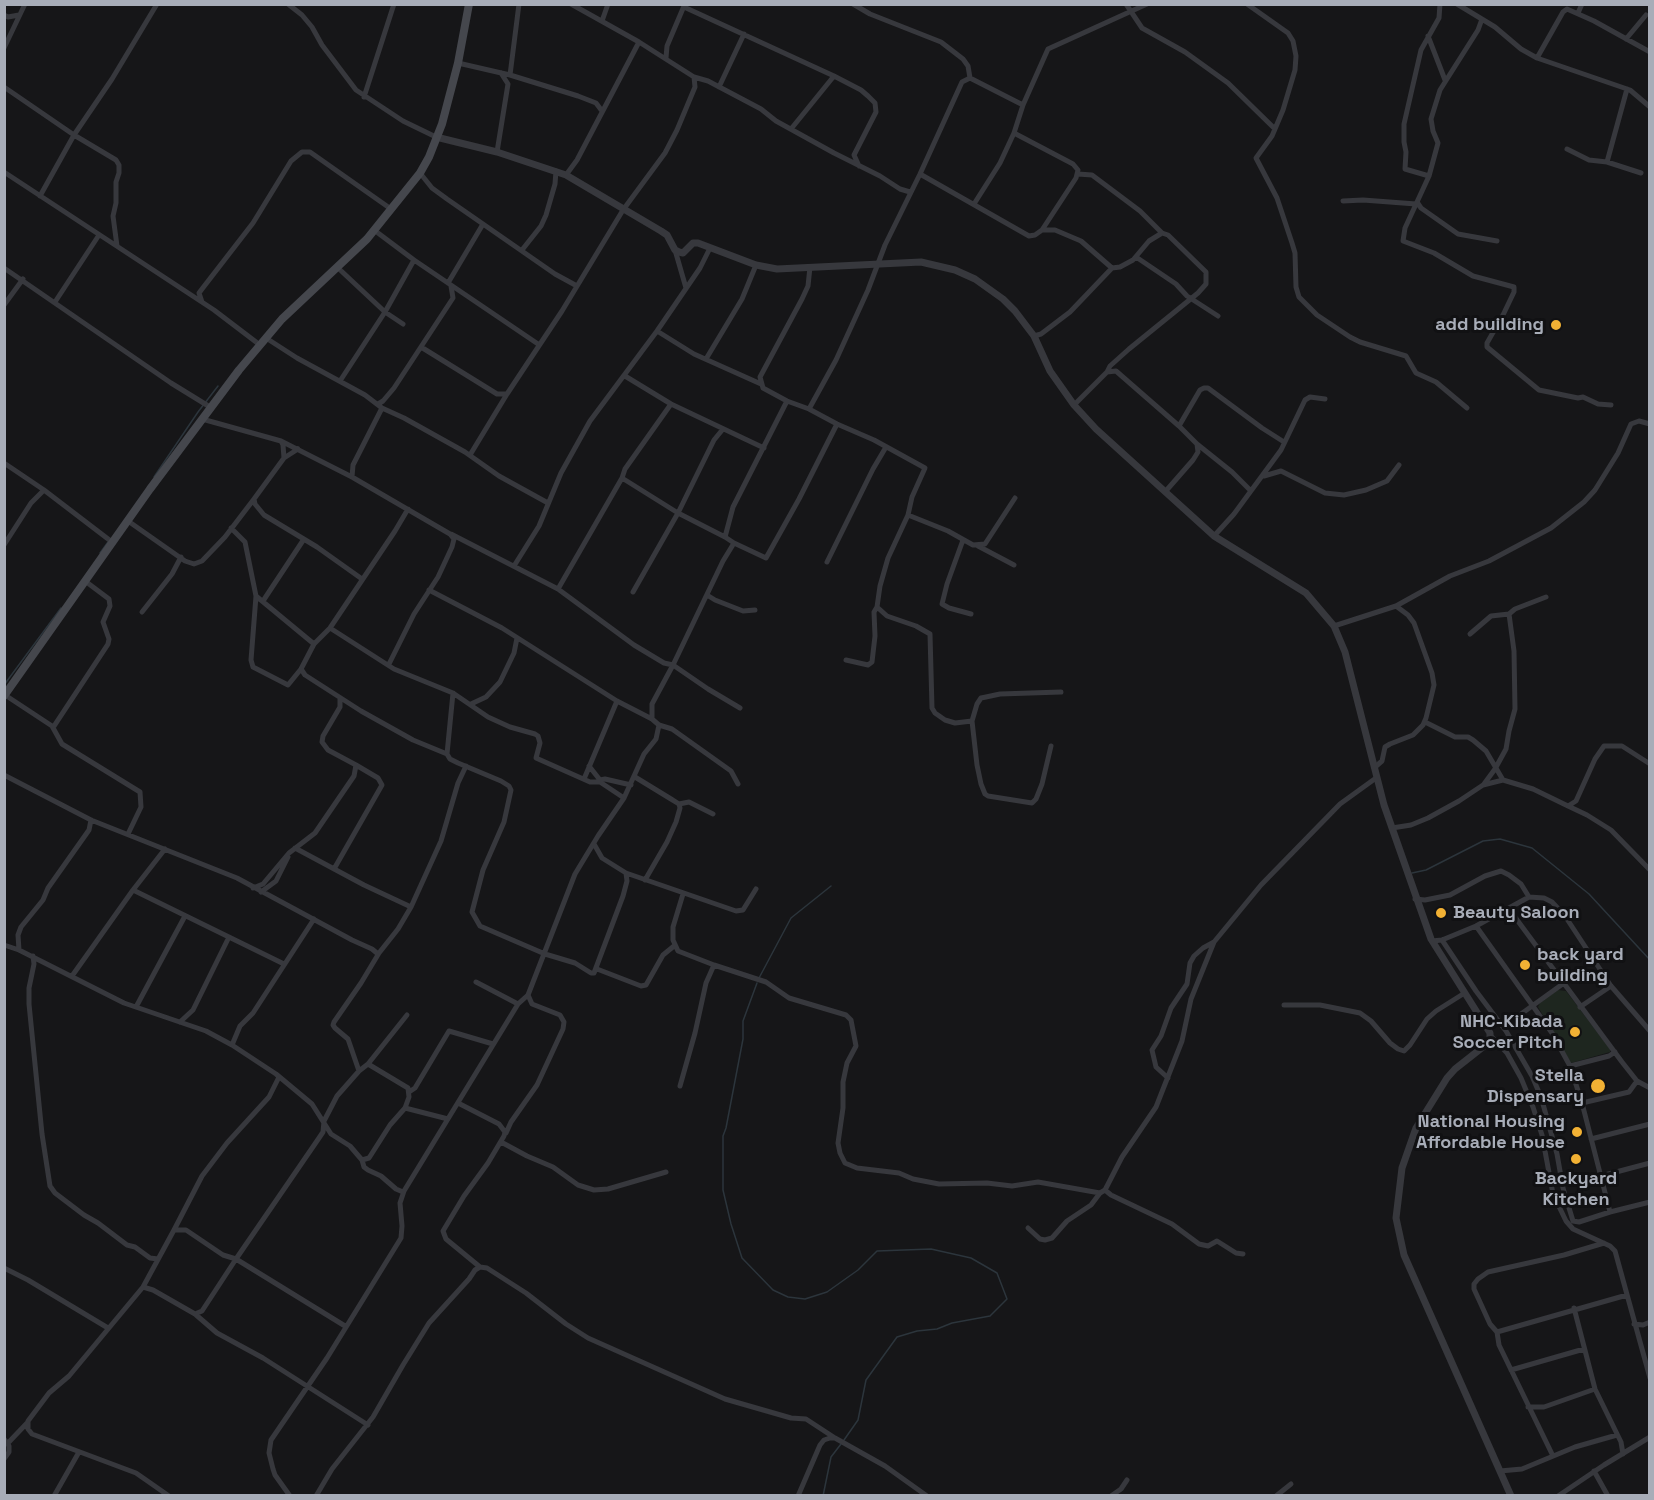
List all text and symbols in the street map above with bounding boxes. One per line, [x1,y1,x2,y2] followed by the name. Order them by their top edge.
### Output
[1435,314,1544,336] place label: add building
[1549,318,1563,332] marker: add building
[1453,902,1580,924] place label: Beauty Saloon
[1434,906,1448,920] marker: Beauty Saloon
[1537,944,1624,986] place label: back yard building
[1518,958,1532,972] marker: back yard building
[1453,1011,1563,1054] place label: NHC-Kibada Soccer Pitch
[1568,1025,1582,1039] marker: NHC-Kibada Soccer Pitch
[1487,1065,1584,1108] place label: Stella Dispensary
[1589,1077,1607,1095] marker: Stella Dispensary
[1416,1111,1565,1154] place label: National Housing Affordable House
[1570,1125,1584,1139] marker: National Housing Affordable House
[1569,1152,1583,1166] marker: Backyard Kitchen
[1535,1168,1617,1210] place label: Backyard Kitchen

